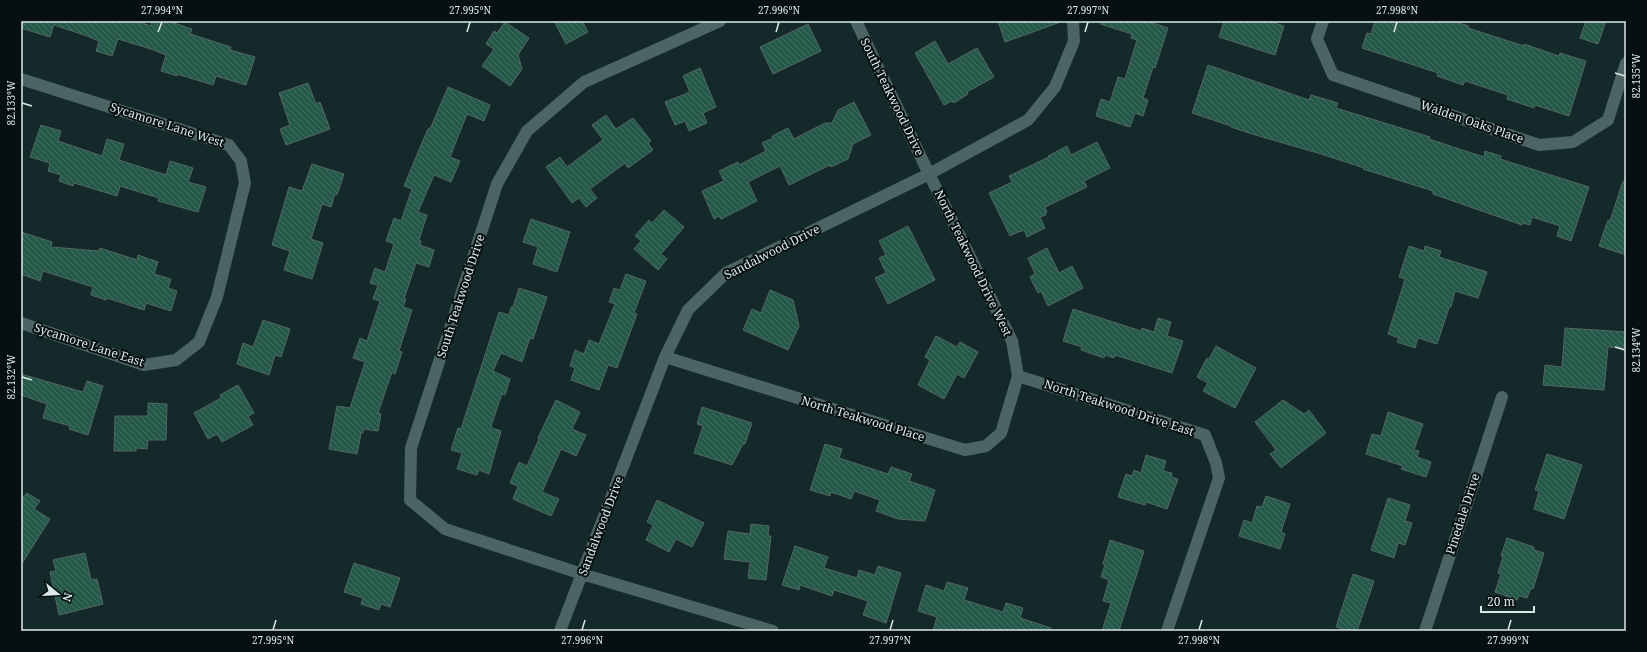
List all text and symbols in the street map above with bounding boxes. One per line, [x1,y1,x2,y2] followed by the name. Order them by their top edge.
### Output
[141,3,183,17] text: 27.994°N
[449,3,491,17] text: 27.995°N
[758,3,800,17] text: 27.996°N
[1067,3,1109,17] text: 27.997°N
[1376,3,1418,17] text: 27.998°N
[856,35,928,159] street label: South Teakwood Drive
[1629,53,1643,98] text: 82.135°W
[4,80,18,125] text: 82.133°W
[1418,96,1526,147] street label: Walden Oaks Place
[108,98,226,151] street label: Sycamore Lane West
[931,187,1016,339] street label: North Teakwood Drive West
[721,220,822,283] street label: Sandalwood Drive
[432,232,489,360] street label: South Teakwood Drive
[32,319,146,370] street label: Sycamore Lane East
[1629,327,1643,372] text: 82.134°W
[4,354,18,399] text: 82.132°W
[1042,375,1196,440] street label: North Teakwood Drive East
[799,392,927,445] street label: North Teakwood Place
[1441,471,1484,557] street label: Pinedale Drive
[574,474,627,578] street label: Sandalwood Drive
[38,574,78,614] north arrow
[1481,588,1534,614] scale bar
[59,591,76,604] text: N
[1487,593,1515,610] text: 20 m
[252,633,294,647] text: 27.995°N
[561,633,603,647] text: 27.996°N
[869,633,911,647] text: 27.997°N
[1178,633,1220,647] text: 27.998°N
[1487,633,1529,647] text: 27.999°N

